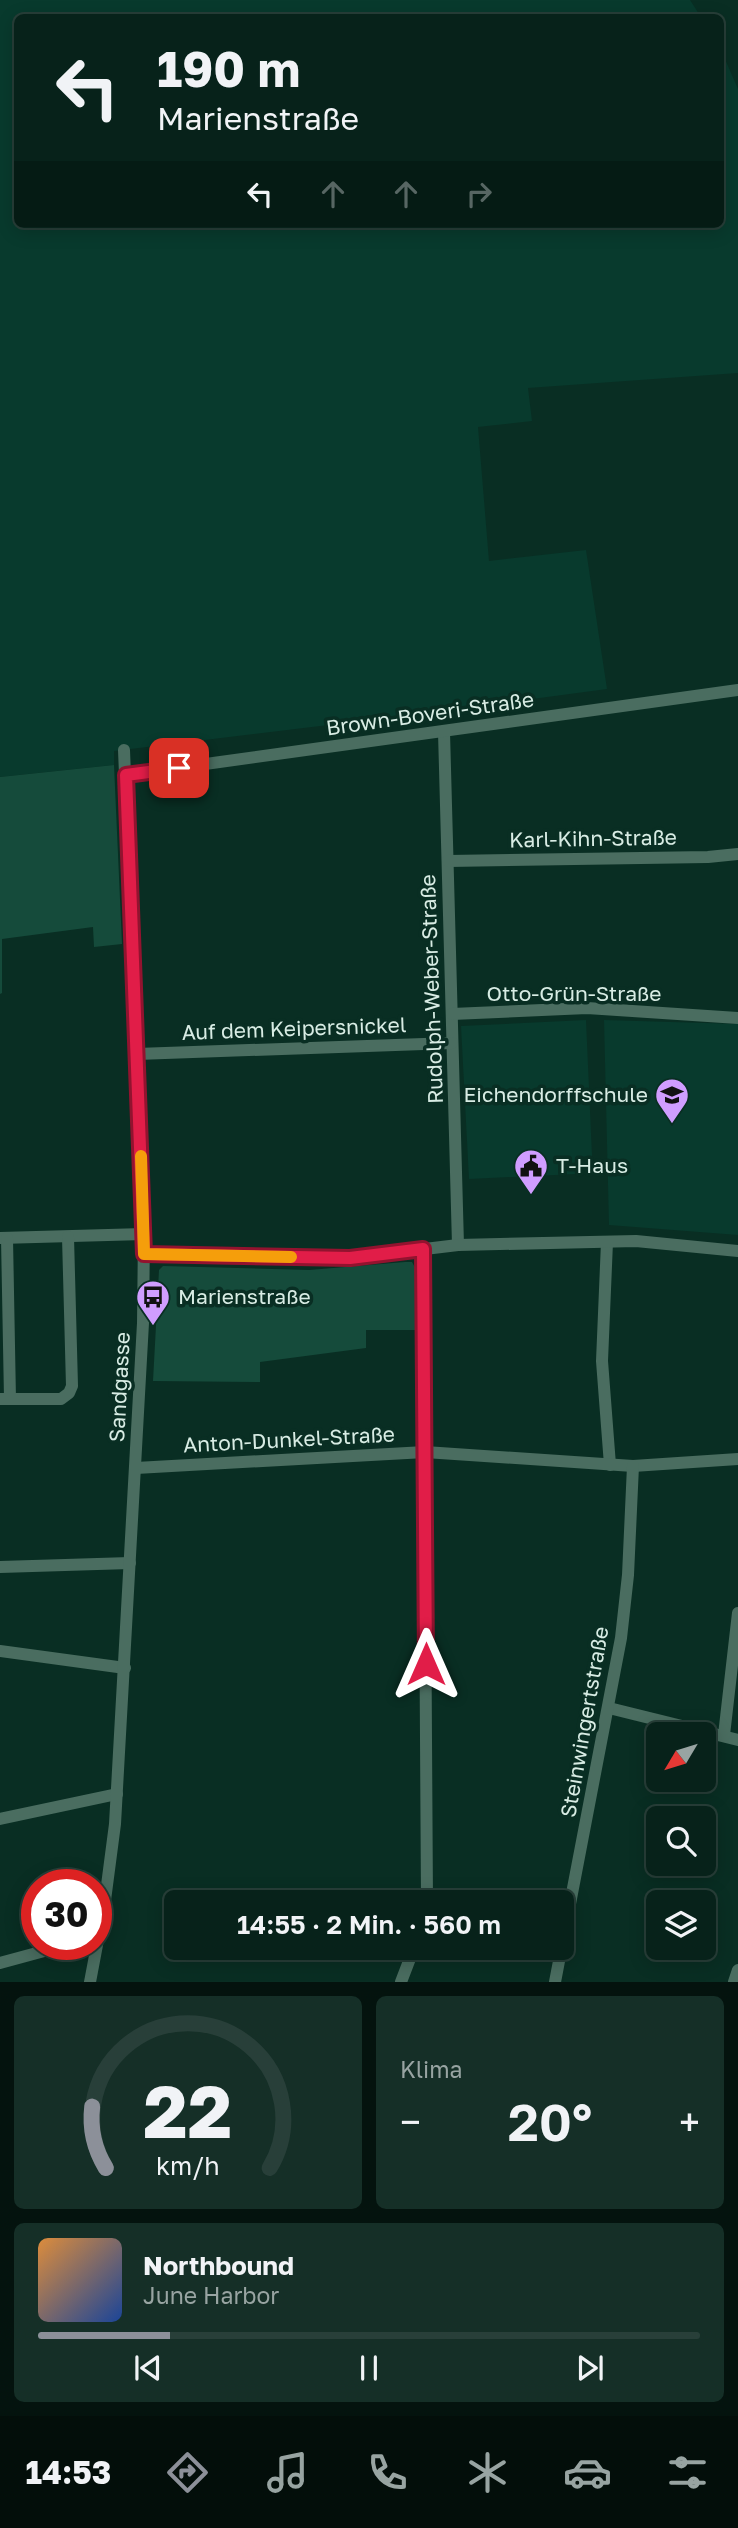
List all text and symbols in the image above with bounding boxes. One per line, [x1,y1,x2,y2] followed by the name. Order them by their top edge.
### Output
[157,39,300,98] text: 190 m
[42,42,133,133] icon: left
[157,99,359,137] text: Marienstraße
[241,175,279,213] icon: left
[314,175,352,213] icon: ahead
[387,175,425,213] icon: ahead
[460,175,498,213] icon: right
[324,686,535,740] street label: Brown-Boveri-Straße
[149,738,209,798] pin
[160,749,198,787] icon: arrive
[509,824,677,852] street label: Karl-Kihn-Straße
[414,874,448,1104] street label: Rudolph-Weber-Straße
[487,980,661,1006] street label: Otto-Grün-Straße
[181,1011,407,1045] street label: Auf dem Keipersnickel
[653,1076,691,1125] school or university icon: Eichendorffschule
[464,1081,648,1107] place label: Eichendorffschule
[512,1147,550,1196] public building icon: T-Haus
[556,1152,628,1178] place label: T-Haus
[134,1278,172,1327] bus stop icon: Marienstraße
[178,1283,311,1309] place label: Marienstraße
[103,1331,135,1443] street label: Sandgasse
[182,1420,396,1458] street label: Anton-Dunkel-Straße
[554,1624,614,1819] street label: Steinwingertstraße
[389,1627,463,1701] position arrow
[646,1722,716,1792] north arrow
[646,1722,716,1960] map controls
[646,1806,716,1876] button: search
[21,1869,112,1960] speed limit sign: 30
[646,1890,716,1960] button: layers
[237,1909,501,1940] text: 14:55 · 2 Min. · 560 m
[400,2055,463,2083] text: Klima
[144,2068,232,2155] text: 22
[508,2090,592,2152] text: 20°
[400,2099,421,2144] text: −
[679,2099,700,2144] text: +
[156,2150,220,2181] text: km/h
[143,2250,294,2281] text: Northbound
[143,2281,279,2309] text: June Harbor
[129,2349,167,2387] icon: previous
[350,2349,388,2387] icon: pause
[571,2349,609,2387] icon: next
[163,2448,212,2497] icon: directions
[263,2448,312,2497] icon: music
[363,2448,412,2497] icon: phone
[463,2448,512,2497] icon: climate
[563,2448,612,2497] icon: car
[663,2448,712,2497] icon: filters
[26,2453,111,2491] text: 14:53

